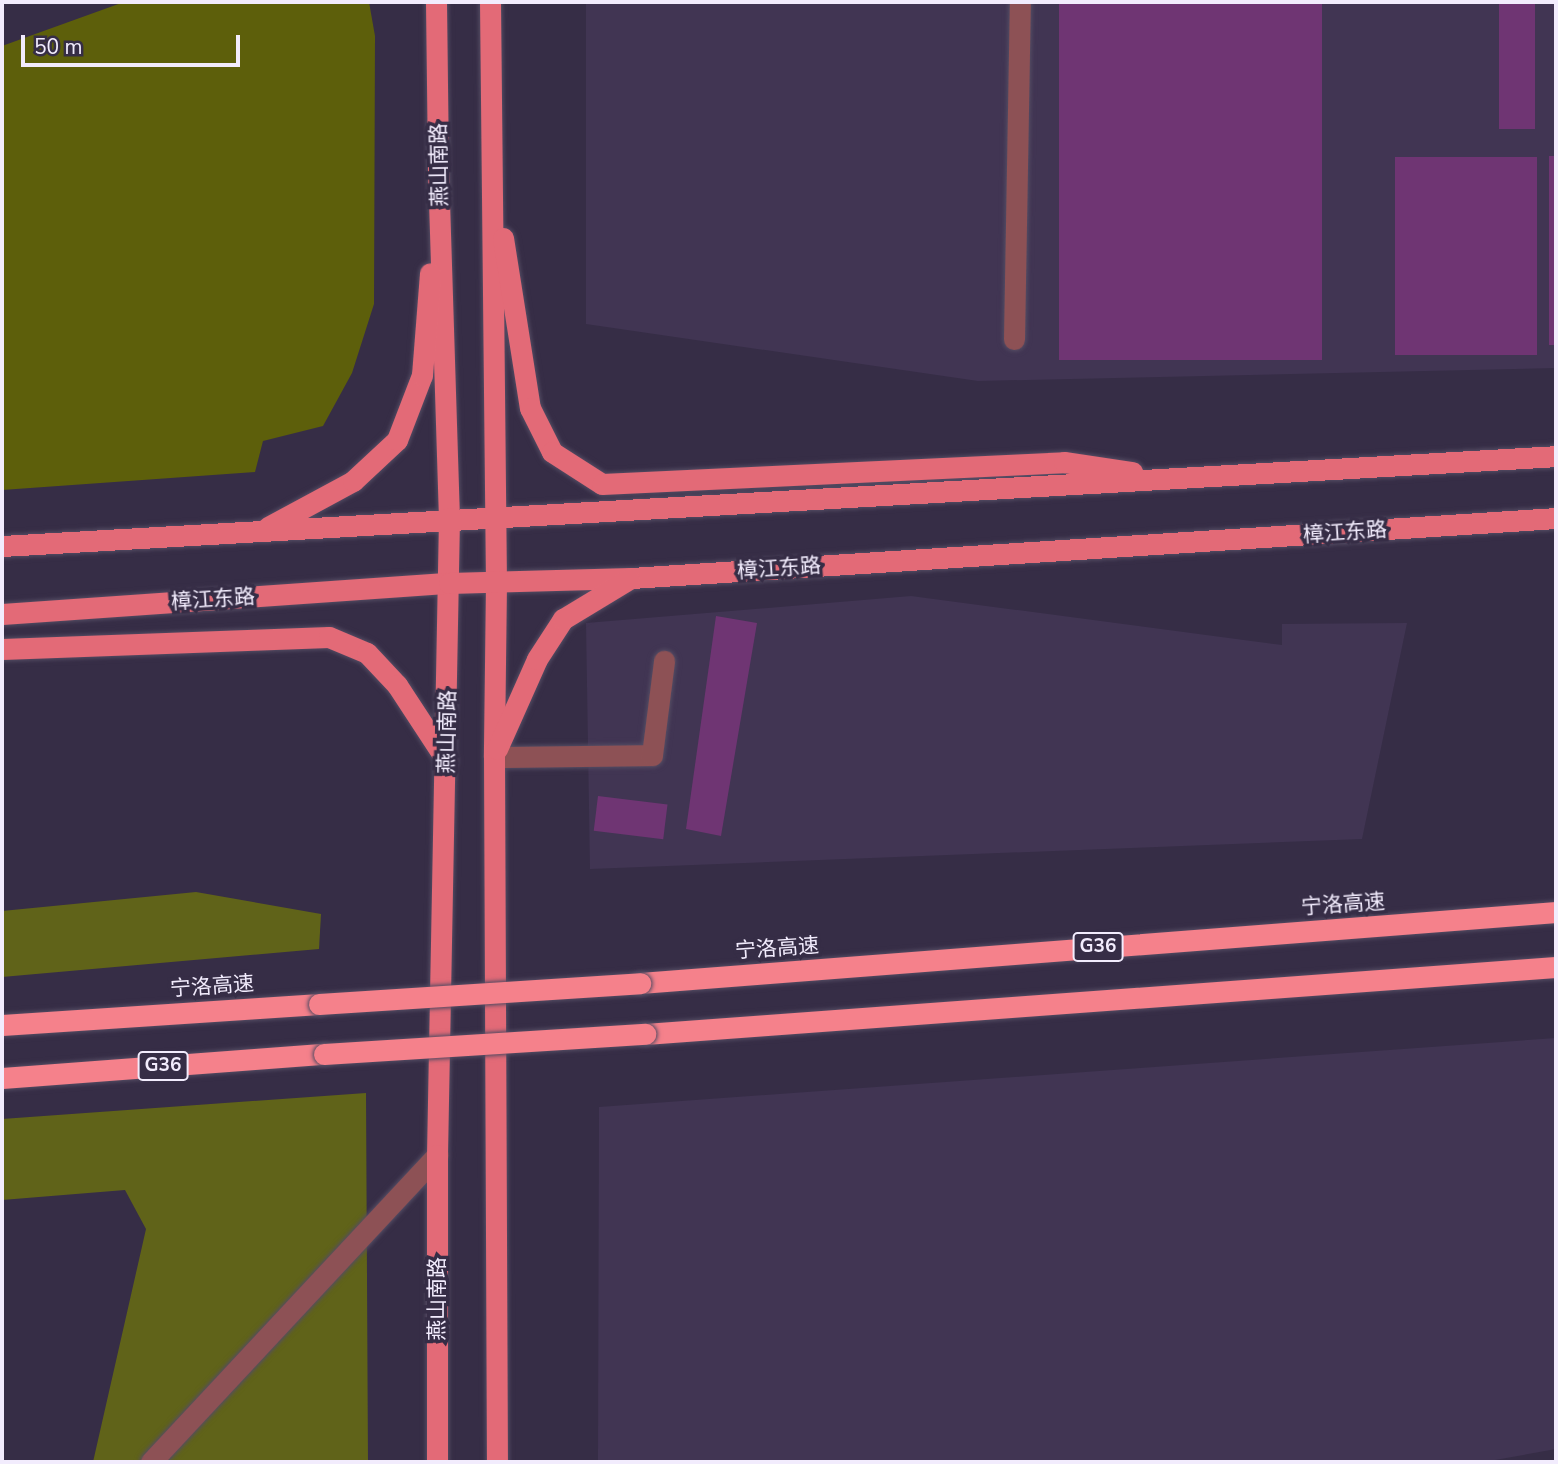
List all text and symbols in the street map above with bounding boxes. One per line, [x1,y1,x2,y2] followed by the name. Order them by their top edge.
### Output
[24,21,243,65] scale bar
[34,33,83,61] text: 50 m
[426,123,452,207] street label: 燕山南路
[1302,517,1388,547] street label: 樟江东路
[736,553,822,583] street label: 樟江东路
[170,584,256,614] street label: 樟江东路
[434,690,460,774] street label: 燕山南路
[1300,889,1386,919] street label: 宁洛高速
[1072,931,1124,962] road number: G36
[734,933,820,963] street label: 宁洛高速
[169,971,255,1001] street label: 宁洛高速
[137,1050,189,1082] road number: G36
[424,1257,450,1341] street label: 燕山南路

